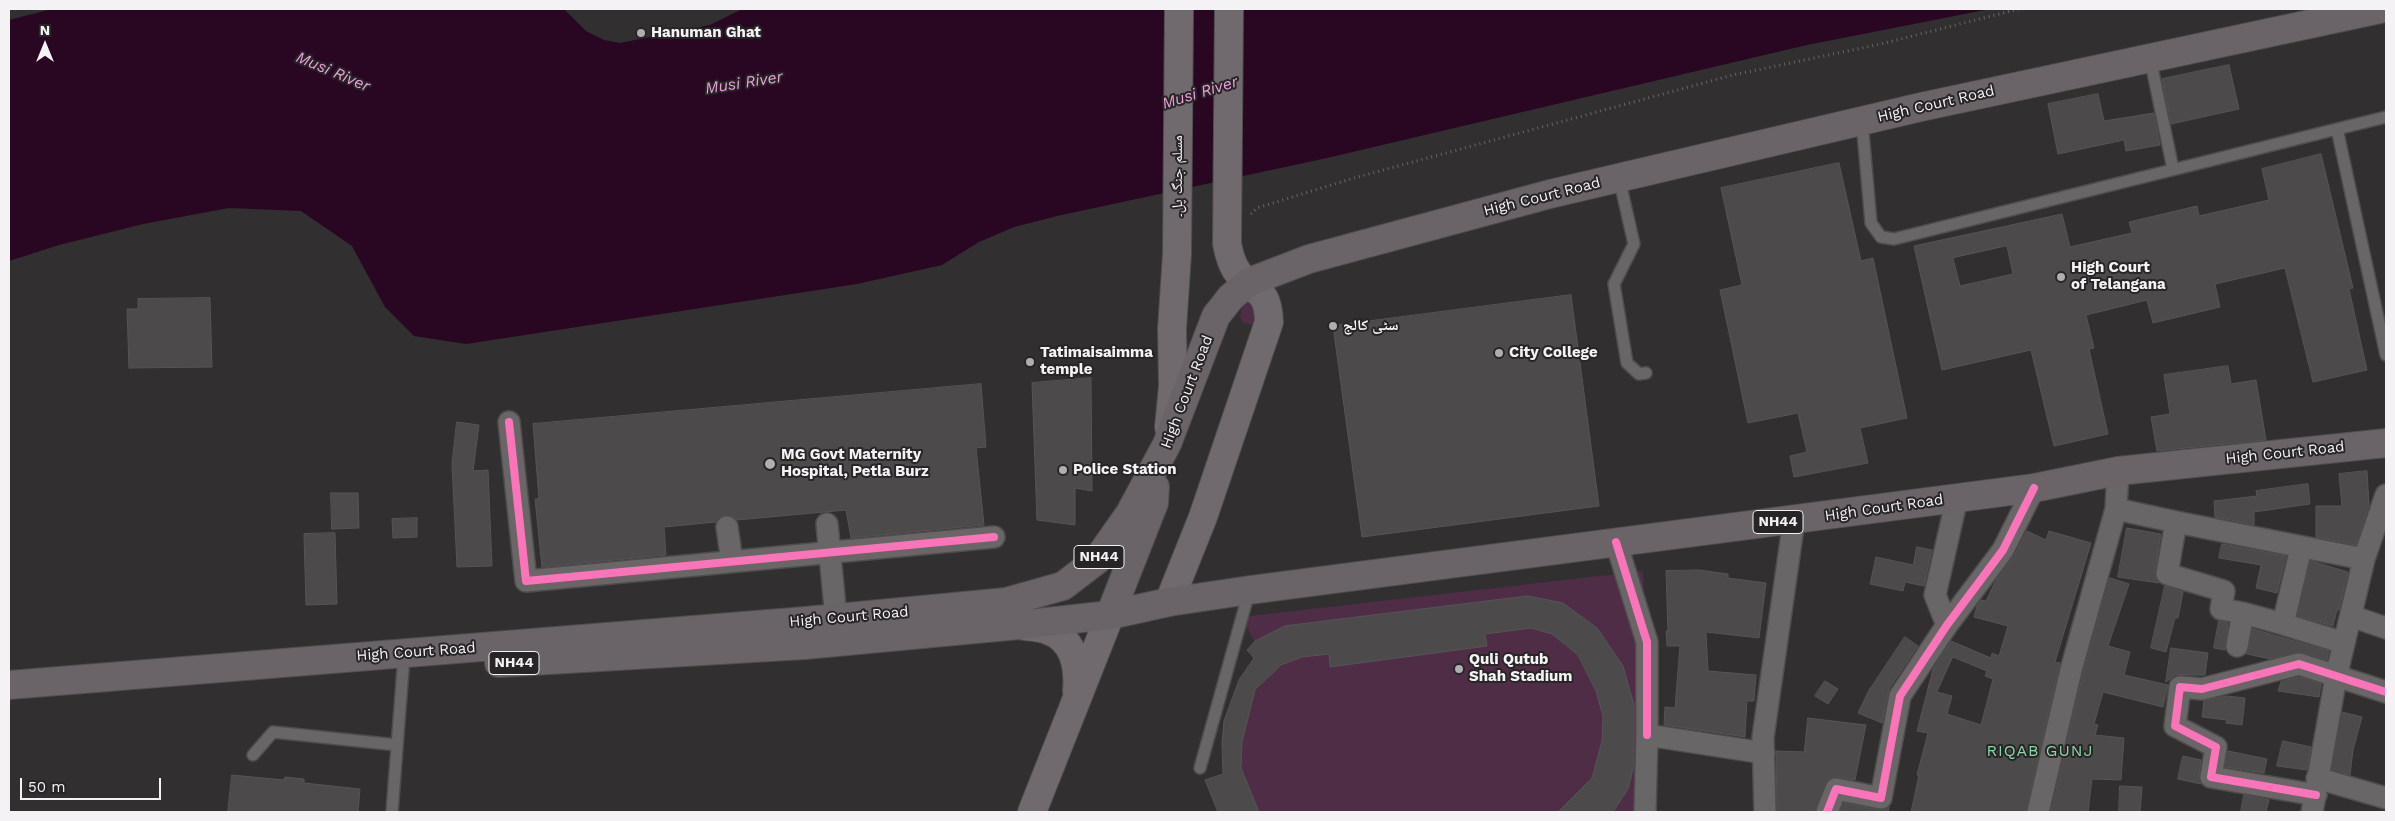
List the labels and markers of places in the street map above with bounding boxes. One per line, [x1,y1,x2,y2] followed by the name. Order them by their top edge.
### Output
[651,24,761,42] place label: Hanuman Ghat
[635,27,647,39] marker: Hanuman Ghat
[2071,259,2166,294] place label: High Court of Telangana
[2055,271,2067,283] marker: High Court of Telangana
[1343,317,1399,335] place label: سٹی کالج
[1327,320,1339,332] marker: سٹی کالج
[1040,344,1153,379] place label: Tatimaisaimma temple
[1509,344,1598,362] place label: City College
[1493,347,1505,359] marker: City College
[1024,356,1036,368] marker: Tatimaisaimma temple
[781,446,929,481] place label: MG Govt Maternity Hospital, Petla Burz
[763,457,777,471] marker: MG Govt Maternity Hospital, Petla Burz
[1073,461,1176,479] place label: Police Station
[1057,464,1069,476] marker: Police Station
[1469,651,1572,686] place label: Quli Qutub Shah Stadium
[1453,663,1465,675] marker: Quli Qutub Shah Stadium

